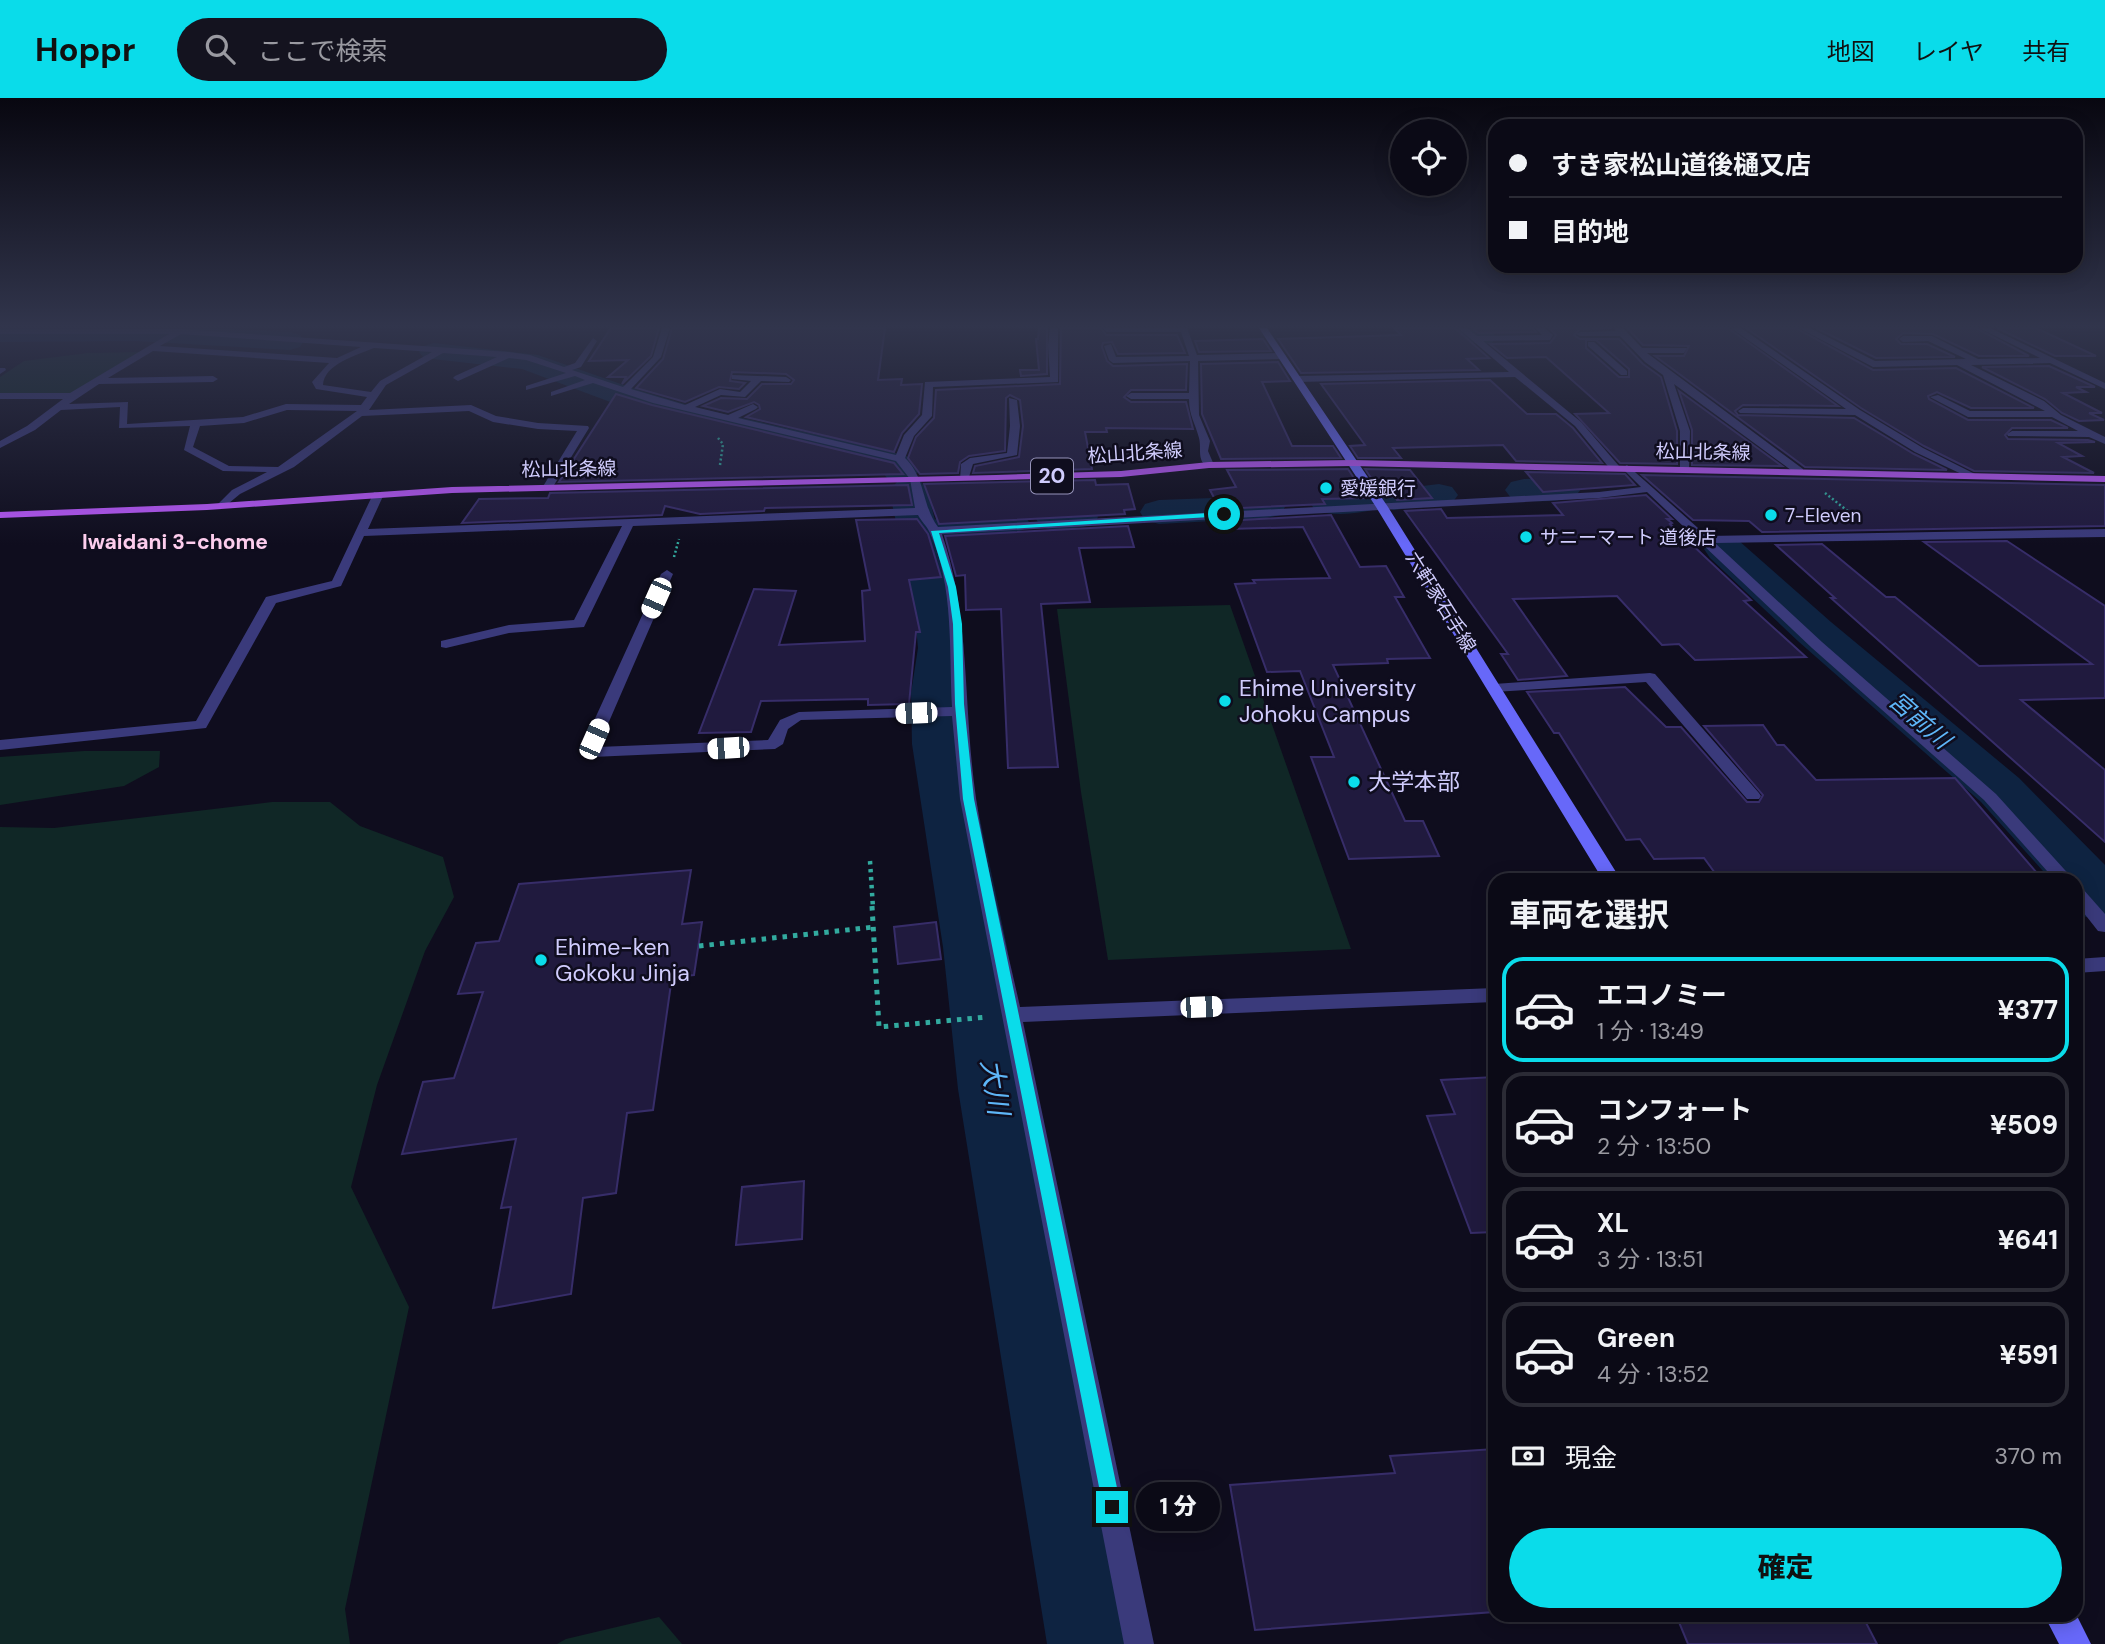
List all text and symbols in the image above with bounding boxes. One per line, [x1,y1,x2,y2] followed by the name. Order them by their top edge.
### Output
[177,18,667,81] search box
[35,28,135,71] text: Hoppr
[201,30,239,68] icon: search
[257,34,387,68] text: ここで検索
[1827,36,1875,67] text: 地図
[1913,36,1984,67] text: レイヤ
[2022,36,2070,67] text: 共有
[1390,119,1467,196] map controls
[1390,119,1467,196] button: locate
[1551,148,1811,182] text: すき家松山道後樋又店
[1551,215,1629,249] text: 目的地
[1087,437,1183,469] street label: 松山北条線
[1655,439,1751,465] street label: 松山北条線
[521,456,617,482] street label: 松山北条線
[1031,458,1073,494] road number: 20
[1340,476,1416,501] place label: 愛媛銀行
[1318,480,1334,496] marker: 愛媛銀行
[1208,498,1240,530] route start
[1785,503,1861,528] place label: 7-Eleven
[1763,507,1779,523] marker: 7-Eleven
[1540,525,1716,550] place label: サニーマート 道後店
[82,528,268,556] district label: Iwaidani 3-chome
[1518,529,1534,545] marker: サニーマート 道後店
[1400,547,1482,657] street label: 六軒家石手線
[638,575,675,621] car
[1239,673,1416,729] place label: Ehime University Johoku Campus
[1883,685,1960,757] water label: 宮前川
[1217,693,1233,709] marker: Ehime University Johoku Campus
[895,702,938,724] car
[576,716,613,762] car
[707,736,750,760] car
[1368,767,1460,797] place label: 大学本部
[1346,774,1362,790] marker: 大学本部
[1509,894,1669,936] text: 車両を選択
[555,932,690,988] place label: Ehime-ken Gokoku Jinja
[533,952,549,968] marker: Ehime-ken Gokoku Jinja
[1513,978,1576,1041] icon: car
[1597,978,1727,1012] text: エコノミー
[1998,993,2058,1027] text: ¥377
[1180,996,1223,1018] car
[1597,1016,1704,1046] text: 1 分 · 13:49
[972,1056,1018,1121] water label: 大川
[1513,1093,1576,1156] icon: car
[1597,1093,1752,1127] text: コンフォート
[1990,1108,2058,1142] text: ¥509
[1597,1131,1711,1161] text: 2 分 · 13:50
[1597,1206,1629,1240] text: XL
[1513,1208,1576,1271] icon: car
[1998,1223,2058,1257] text: ¥641
[1597,1244,1703,1274] text: 3 分 · 13:51
[1597,1321,1675,1355] text: Green
[1513,1323,1576,1386] icon: car
[1999,1338,2058,1372] text: ¥591
[1597,1359,1709,1389] text: 4 分 · 13:52
[1509,1437,1547,1475] icon: cash
[1565,1441,1617,1475] text: 現金
[1994,1441,2062,1471] text: 370 m
[1136,1482,1220,1532] callout: 1 分
[1096,1491,1128,1523] route end
[1160,1491,1196,1521] text: 1 分
[1509,1528,2062,1608] button: 確定

